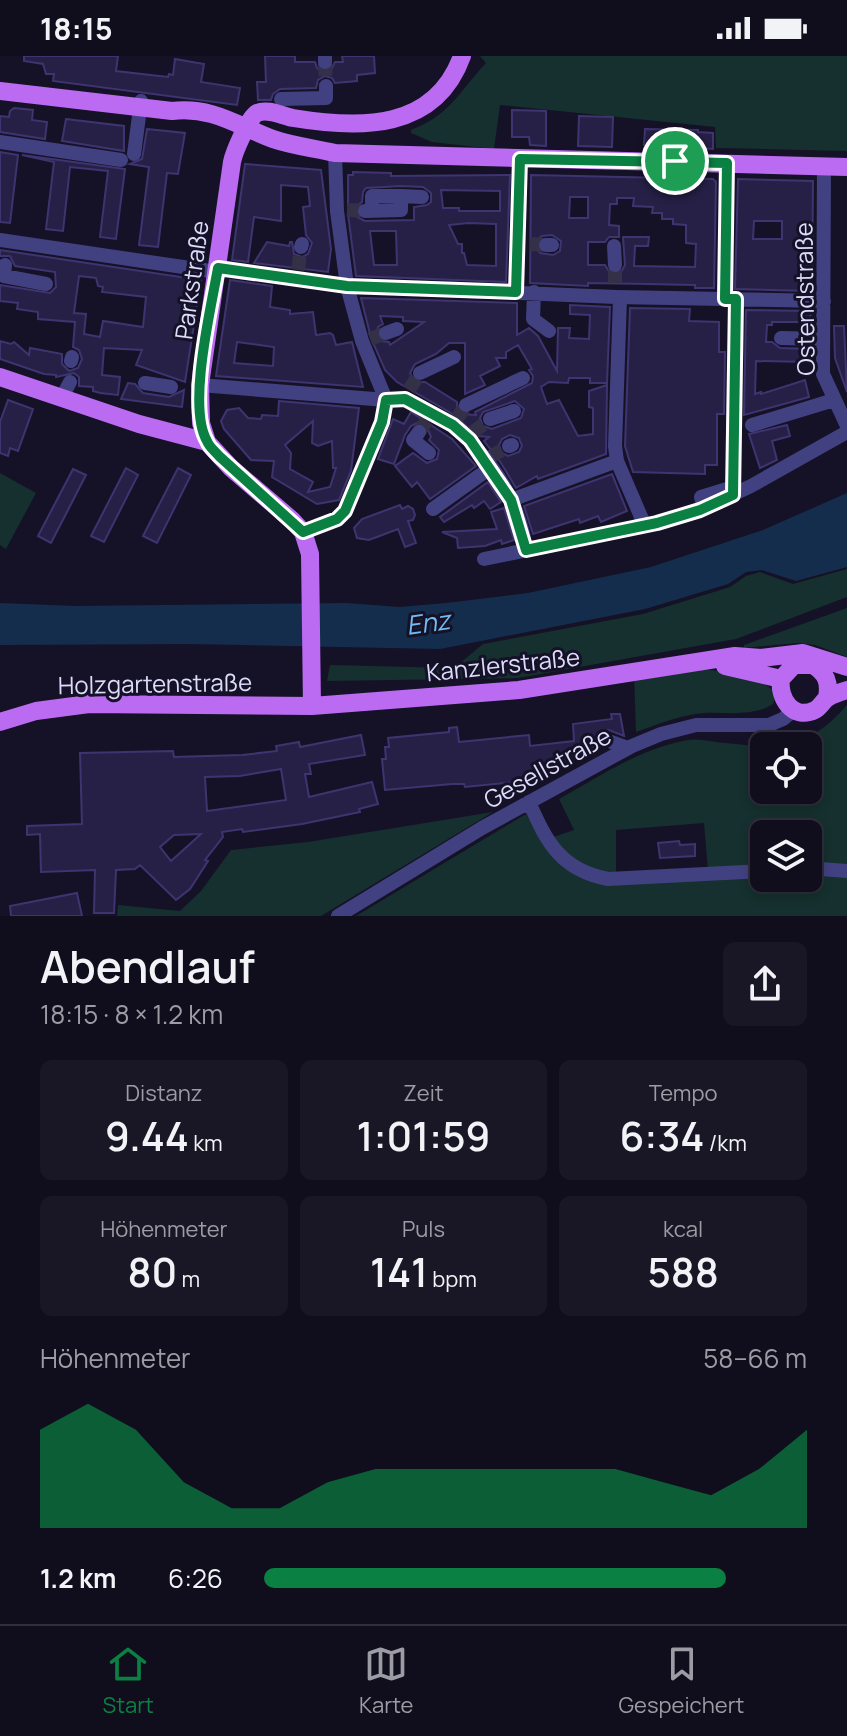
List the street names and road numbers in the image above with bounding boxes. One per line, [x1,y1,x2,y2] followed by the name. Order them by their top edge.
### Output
[166,218,216,342] street label: Parkstraße
[786,222,822,376] street label: Ostendstraße
[424,640,582,688] street label: Kanzlerstraße
[58,665,252,701] street label: Holzgartenstraße
[477,718,617,816] street label: Gesellstraße

